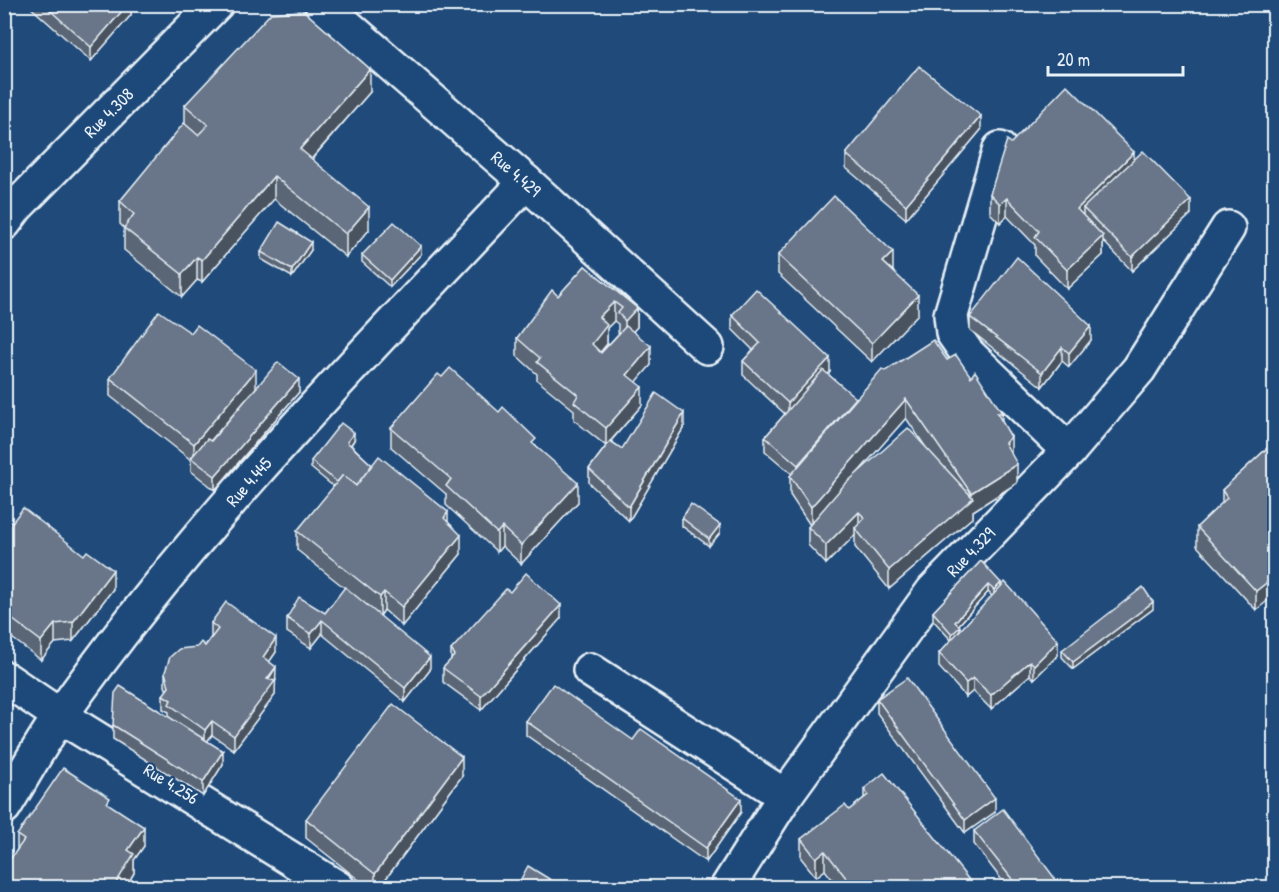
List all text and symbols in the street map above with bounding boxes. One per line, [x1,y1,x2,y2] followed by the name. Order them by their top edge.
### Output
[1048,39,1183,77] scale bar
[1057,47,1090,72] text: 20 m
[78,82,139,143] street label: Rue 4.308
[486,145,547,203] street label: Rue 4.429
[220,451,277,512] street label: Rue 4.445
[941,521,1001,582] street label: Rue 4.329
[139,757,204,810] street label: Rue 4.256

